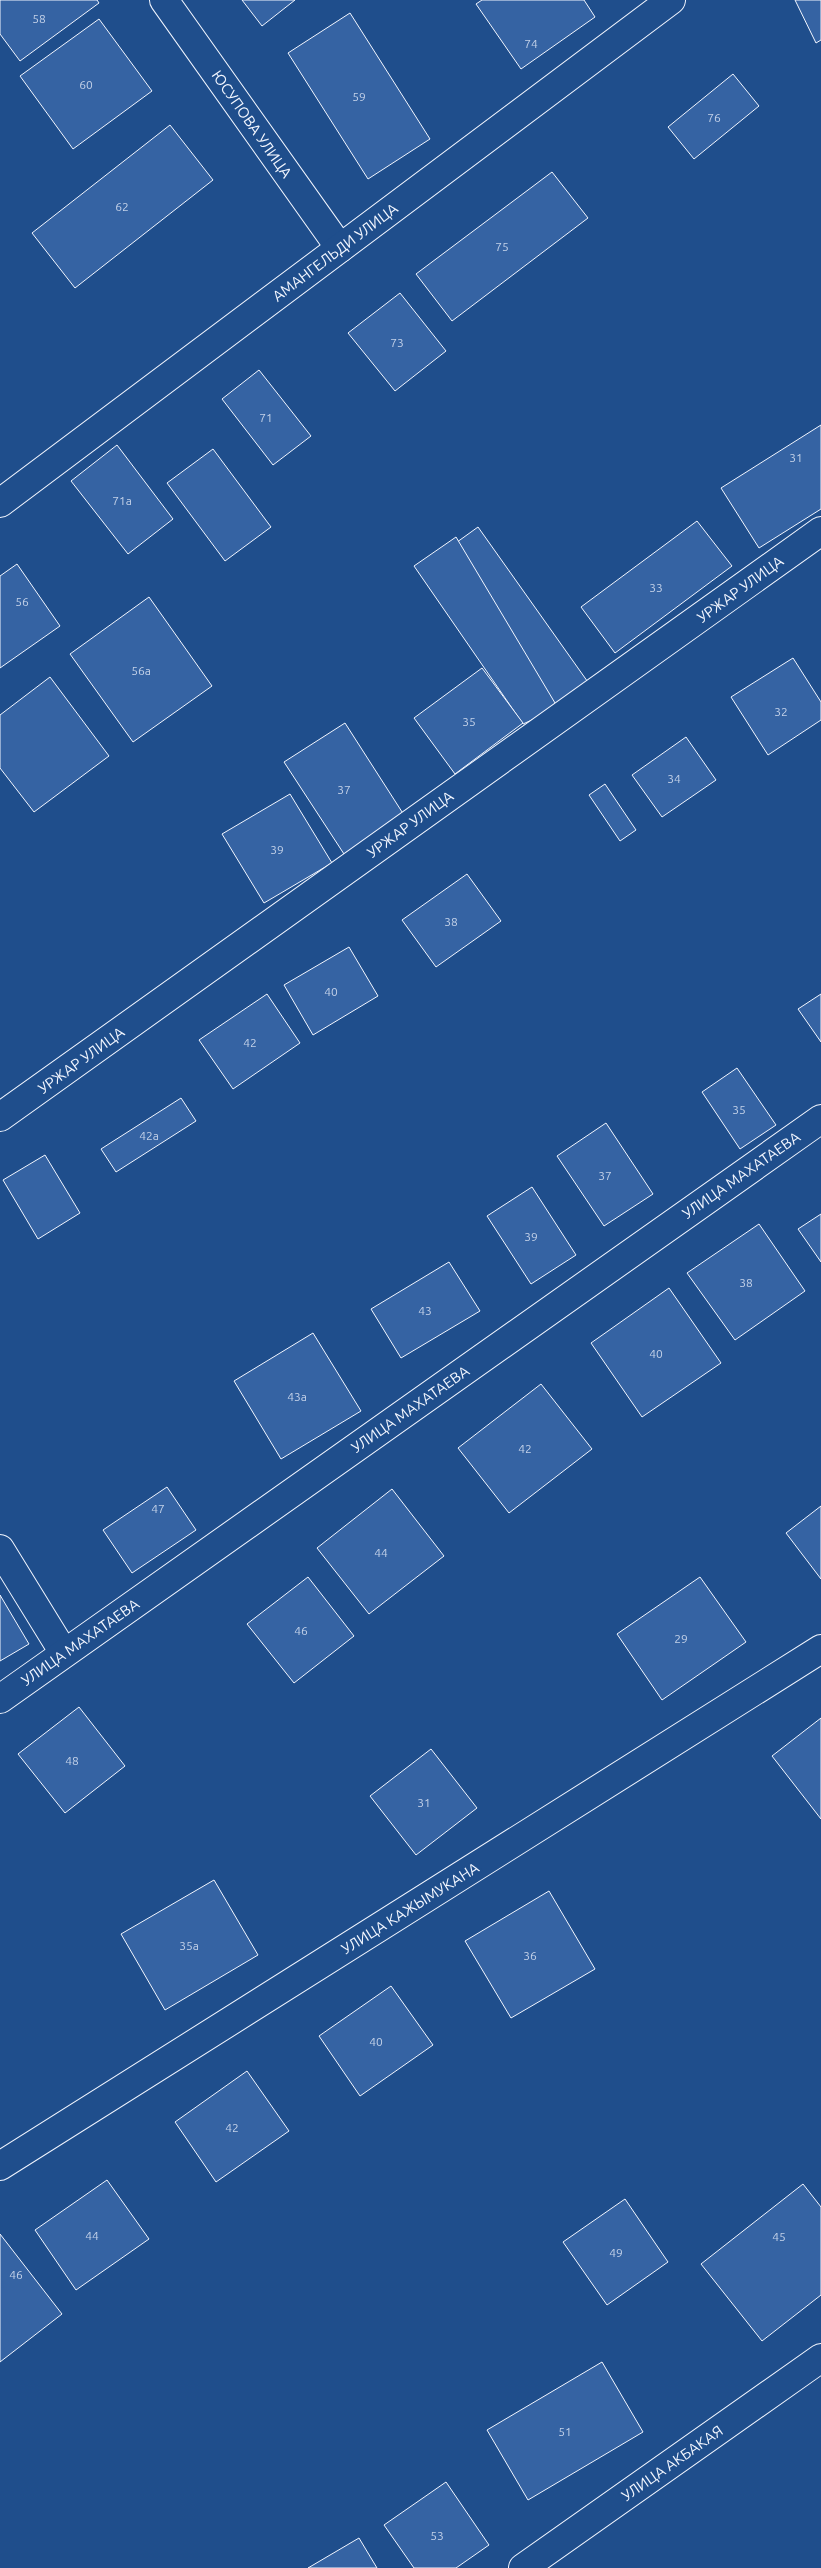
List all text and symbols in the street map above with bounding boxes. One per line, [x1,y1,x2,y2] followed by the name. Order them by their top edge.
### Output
[32,12,46,25] house number: 58
[524,37,538,50] house number: 74
[208,67,296,181] street label: ЮСУПОВА УЛИЦА
[79,78,93,91] house number: 60
[352,90,366,103] house number: 59
[707,111,721,124] house number: 76
[269,199,401,305] street label: АМАНГЕЛЬДИ УЛИЦА
[115,200,129,213] house number: 62
[495,240,509,253] house number: 75
[390,336,404,349] house number: 73
[259,411,273,424] house number: 71
[789,451,803,464] house number: 31
[112,494,132,507] house number: 71а
[694,552,787,626] street label: УРЖАР УЛИЦА
[649,581,663,594] house number: 33
[15,595,29,608] house number: 56
[131,664,151,677] house number: 56а
[774,705,788,718] house number: 32
[462,715,476,728] house number: 35
[667,772,681,785] house number: 34
[337,783,351,796] house number: 37
[364,787,457,861] street label: УРЖАР УЛИЦА
[270,843,284,856] house number: 39
[444,915,458,928] house number: 38
[324,985,338,998] house number: 40
[35,1023,128,1097] street label: УРЖАР УЛИЦА
[243,1036,257,1049] house number: 42
[732,1103,746,1116] house number: 35
[679,1128,803,1222] street label: УЛИЦА МАХАТАЕВА
[139,1129,159,1142] house number: 42а
[598,1169,612,1182] house number: 37
[524,1230,538,1243] house number: 39
[739,1276,753,1289] house number: 38
[418,1304,432,1317] house number: 43
[649,1347,663,1360] house number: 40
[348,1362,472,1456] street label: УЛИЦА МАХАТАЕВА
[287,1390,307,1403] house number: 43а
[518,1442,532,1455] house number: 42
[151,1502,165,1515] house number: 47
[374,1546,388,1559] house number: 44
[18,1595,142,1689] street label: УЛИЦА МАХАТАЕВА
[294,1624,308,1637] house number: 46
[674,1632,688,1645] house number: 29
[65,1754,79,1767] house number: 48
[417,1796,431,1809] house number: 31
[338,1859,482,1957] street label: УЛИЦА КАЖЫМУКАНА
[179,1939,199,1952] house number: 35а
[523,1949,537,1962] house number: 36
[369,2035,383,2048] house number: 40
[225,2121,239,2134] house number: 42
[85,2229,99,2242] house number: 44
[772,2230,786,2243] house number: 45
[609,2246,623,2259] house number: 49
[9,2268,23,2281] house number: 46
[618,2422,726,2504] street label: УЛИЦА АКБАКАЯ
[558,2425,572,2438] house number: 51
[430,2529,444,2542] house number: 53

